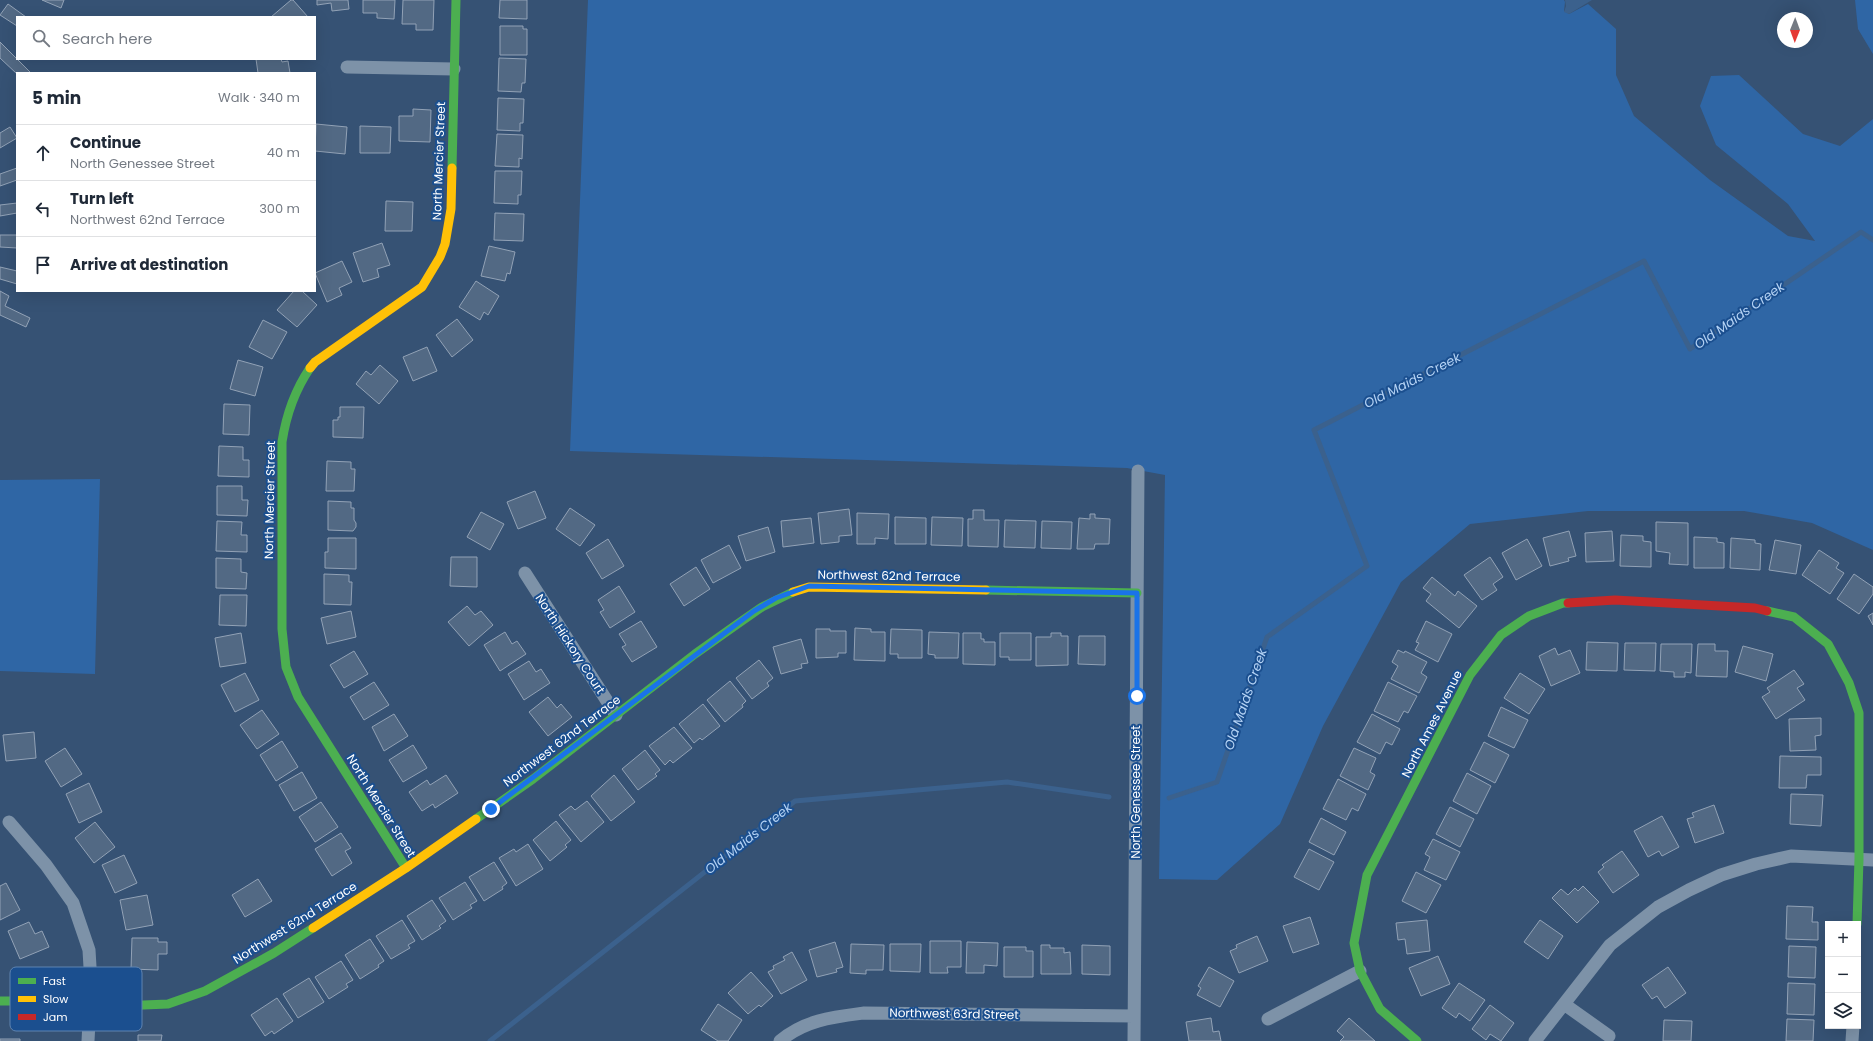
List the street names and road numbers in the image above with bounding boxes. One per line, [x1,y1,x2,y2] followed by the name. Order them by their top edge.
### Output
[428,101,449,221] street label: North Mercier Street
[260,441,279,559] street label: North Mercier Street
[817,566,961,585] street label: Northwest 62nd Terrace
[532,590,609,697] street label: North Hickory Court
[1397,667,1466,780] street label: North Ames Avenue
[499,691,624,790] street label: Northwest 62nd Terrace
[1127,725,1144,859] street label: North Genessee Street
[343,751,420,861] street label: North Mercier Street
[230,877,360,968] street label: Northwest 62nd Terrace
[889,1004,1019,1023] street label: Northwest 63rd Street

